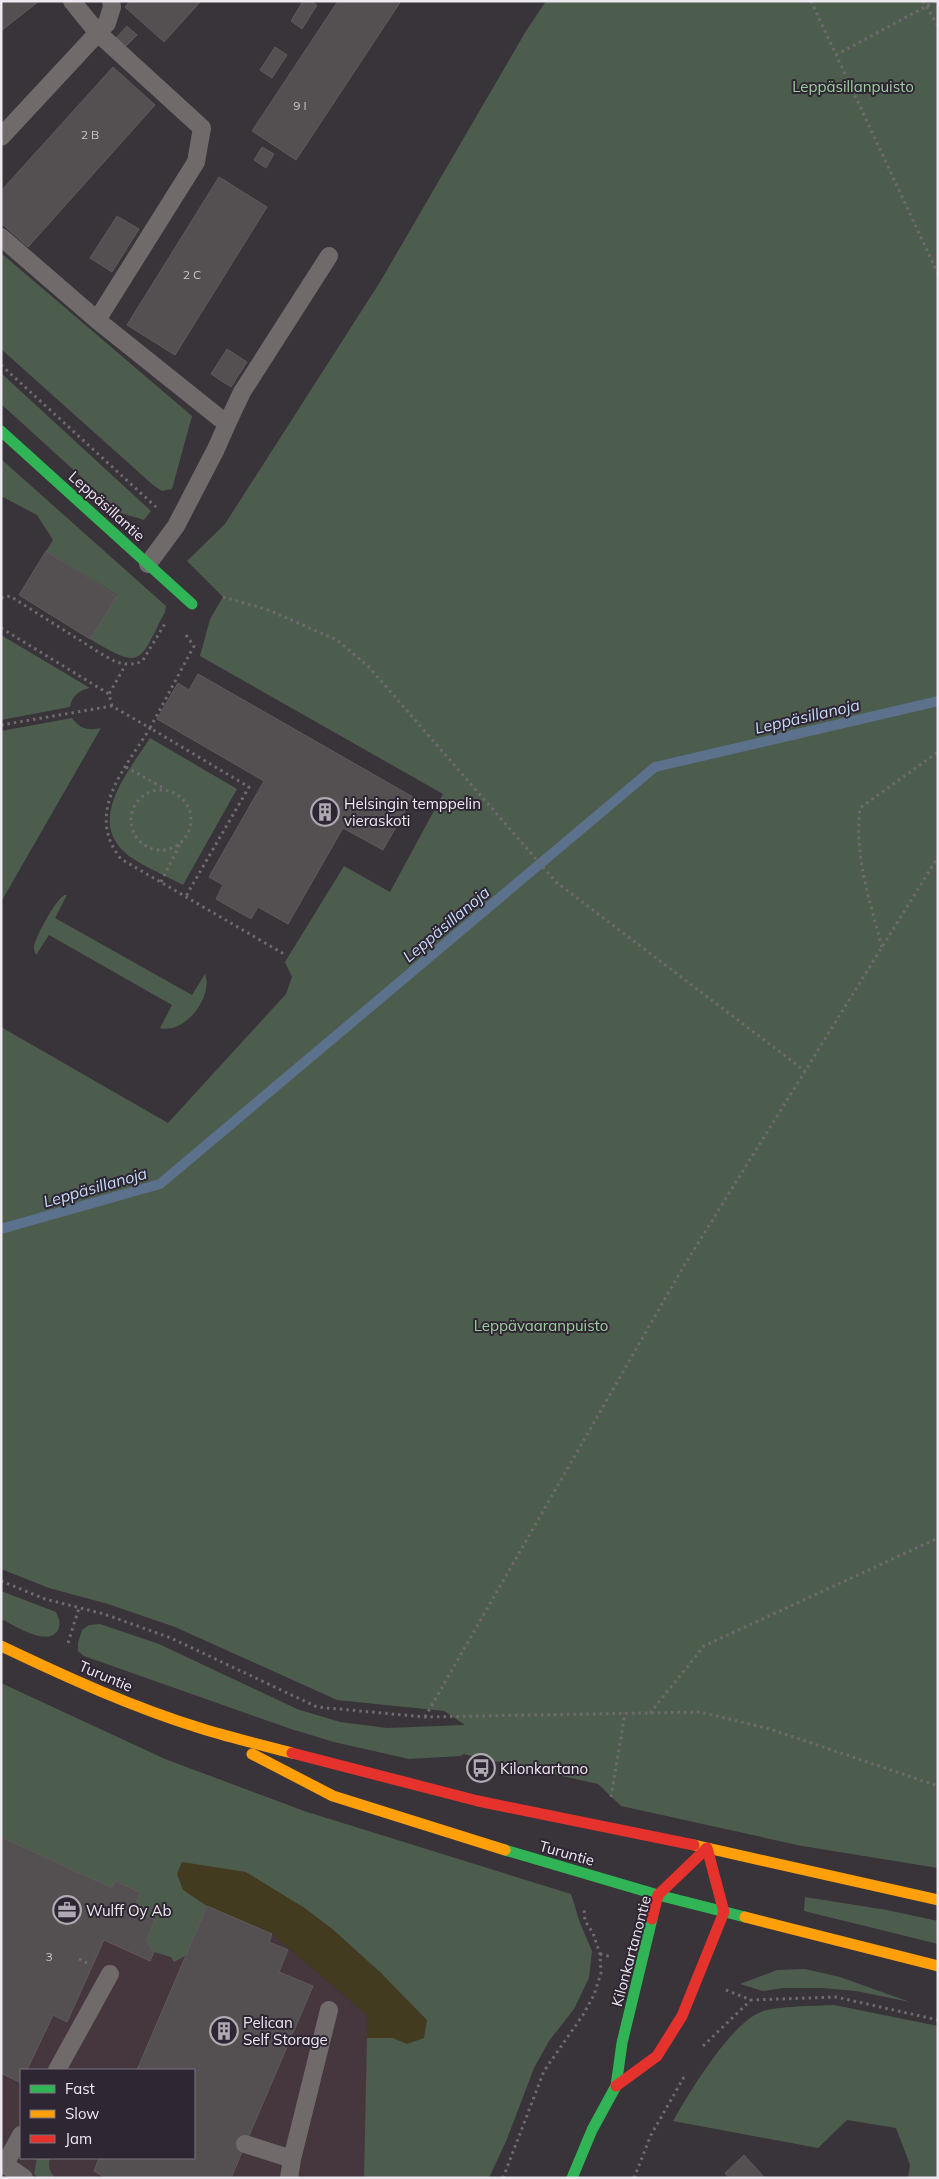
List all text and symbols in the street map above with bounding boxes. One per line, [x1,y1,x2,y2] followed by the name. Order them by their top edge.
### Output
[792,77,914,96] park label: Leppäsillanpuisto
[293,98,307,113] house number: 9 I
[81,127,99,142] house number: 2 B
[183,267,201,282] house number: 2 C
[65,467,149,545] street label: Leppäsillantie
[753,694,862,738] water label: Leppäsillanoja
[344,794,481,830] place label: Helsingin temppelin vieraskoti
[310,797,340,827] building icon: Helsingin temppelin vieraskoti
[399,882,494,966] water label: Leppäsillanoja
[41,1163,150,1211] water label: Leppäsillanoja
[474,1316,608,1335] park label: Leppävaaranpuisto
[76,1656,136,1696] street label: Turuntie
[466,1753,496,1783] bus stop icon: Kilonkartano
[500,1759,588,1778] place label: Kilonkartano
[537,1836,597,1870] street label: Turuntie
[607,1894,655,2008] street label: Kilonkartanontie
[52,1895,82,1925] office icon: Wulff Oy Ab
[86,1901,171,1920] place label: Wulff Oy Ab
[45,1949,53,1964] house number: 3
[243,2013,328,2049] place label: Pelican Self Storage
[209,2016,239,2046] building icon: Pelican Self Storage
[20,2069,195,2159] legend
[65,2079,95,2098] text: Fast
[65,2104,99,2123] text: Slow
[65,2129,92,2148] text: Jam

